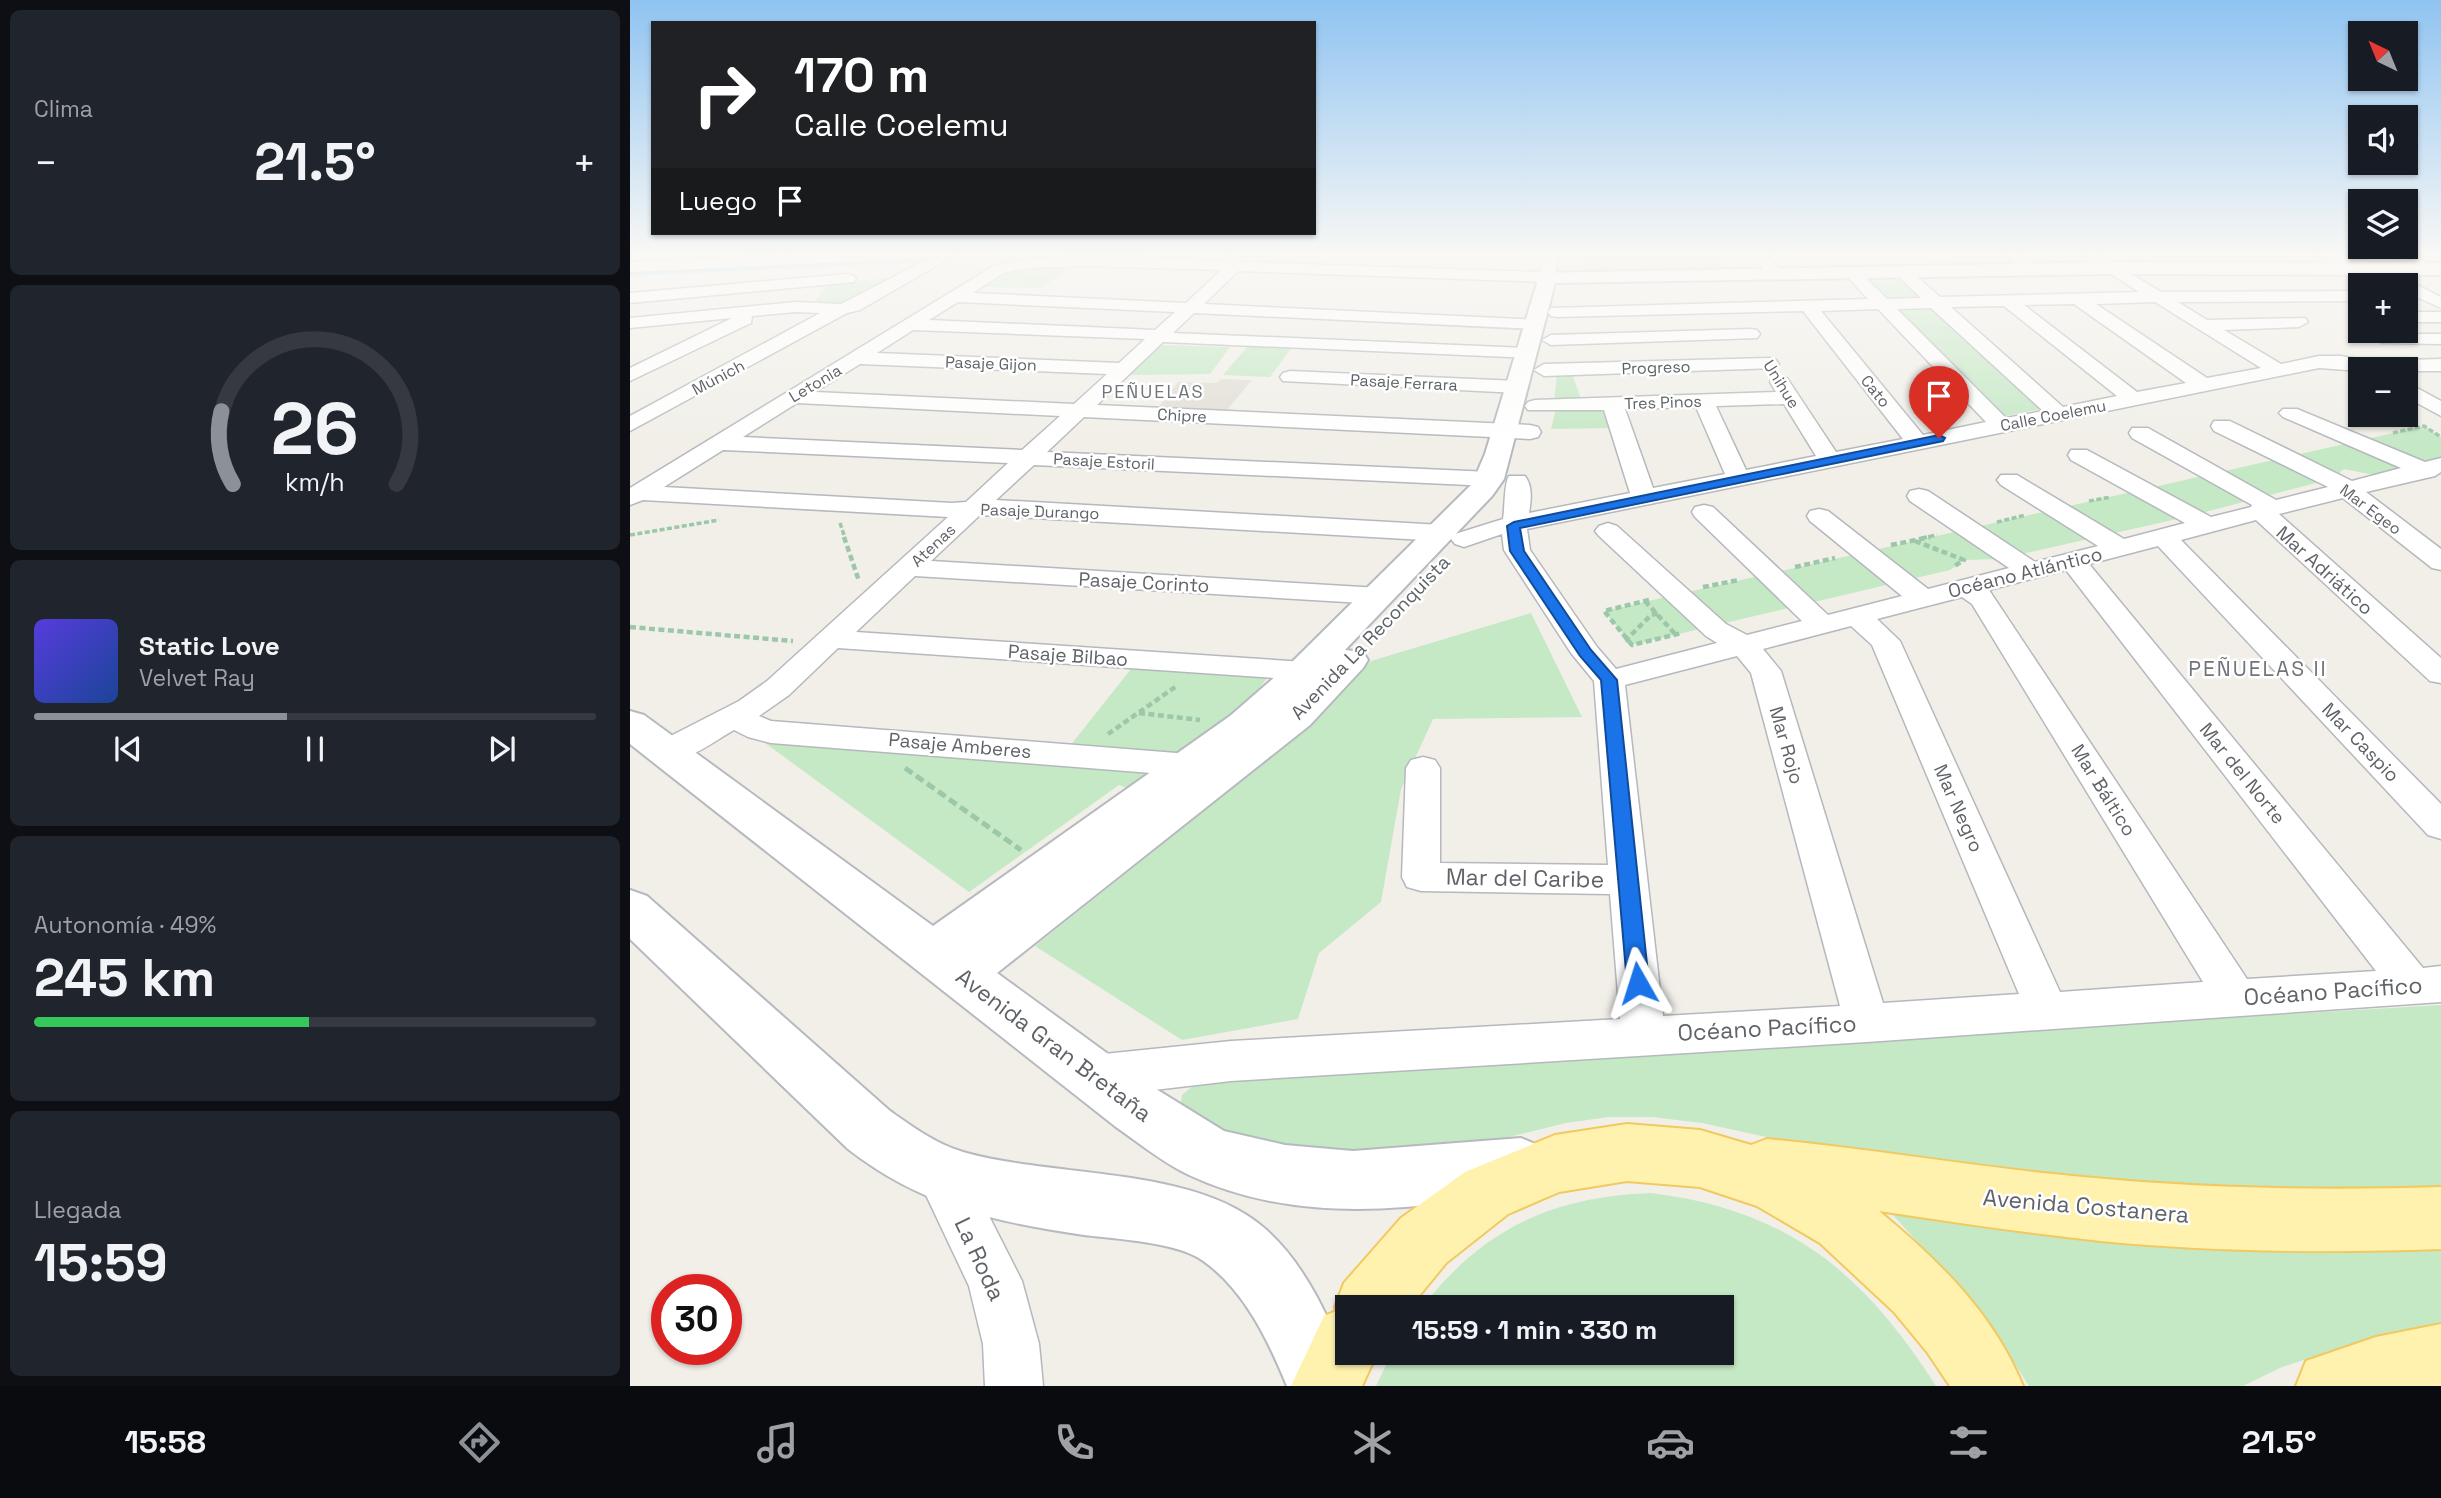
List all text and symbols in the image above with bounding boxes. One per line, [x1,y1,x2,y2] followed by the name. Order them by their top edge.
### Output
[2348,21,2418,91] north arrow
[2348,21,2418,427] map controls
[794,44,929,106] text: 170 m
[679,49,770,140] icon: right
[34,94,93,124] text: Clima
[794,105,1009,145] text: Calle Coelemu
[2348,105,2418,175] button: sound
[254,129,376,195] text: 21.5°
[34,139,58,187] text: −
[572,139,596,187] text: +
[771,182,809,220] icon: arrive
[679,184,757,218] text: Luego
[2348,189,2418,259] button: layers
[2348,273,2418,343] button: +
[945,351,1037,376] street label: Pasaje Gijon
[688,355,748,400] street label: Múnich
[1621,356,1691,379] street label: Progreso
[1759,356,1805,412] street label: Unihue
[2348,357,2418,427] button: −
[785,360,845,407] street label: Letonia
[1909,366,1969,438] pin
[1350,369,1458,396] street label: Pasaje Ferrara
[1856,371,1895,412] street label: Cato
[1920,377,1958,415] icon: arrive
[1101,380,1205,403] district label: PEÑUELAS
[271,382,359,475] text: 26
[1624,391,1702,414] street label: Tres Pinos
[1998,395,2108,436] street label: Calle Coelemu
[1157,404,1207,427] street label: Chipre
[1053,448,1155,475] street label: Pasaje Estoril
[285,466,345,498] text: km/h
[2336,479,2406,539] street label: Mar Egeo
[980,499,1100,524] street label: Pasaje Durango
[907,519,960,571] street label: Atenas
[2271,520,2378,620] street label: Mar Adriático
[1945,541,2105,604] street label: Océano Atlántico
[1285,550,1456,725] street label: Avenida La Reconquista
[1078,567,1210,598] street label: Pasaje Corinto
[139,629,280,663] text: Static Love
[1007,639,1129,672] street label: Pasaje Bilbao
[2188,655,2328,682] district label: PEÑUELAS II
[139,663,255,693] text: Velvet Ray
[2317,697,2405,787] street label: Mar Caspio
[1764,703,1810,787] street label: Mar Rojo
[2194,717,2291,829] street label: Mar del Norte
[887,727,1032,764] street label: Pasaje Amberes
[109,730,147,768] icon: previous
[296,730,334,768] icon: pause
[483,730,521,768] icon: next
[2065,740,2142,841] street label: Mar Báltico
[1928,760,1989,856] street label: Mar Negro
[1446,862,1604,894] street label: Mar del Caribe
[34,910,216,940] text: Autonomía · 49%
[34,945,215,1011] text: 245 km
[1601,946,1675,1020] position arrow
[950,961,1158,1129] street label: Avenida Gran Bretaña
[2243,970,2423,1012] street label: Océano Pacífico
[1677,1008,1857,1048] street label: Océano Pacífico
[1982,1182,2190,1230] street label: Avenida Costanera
[34,1195,122,1225] text: Llegada
[948,1213,1012,1305] street label: La Roda
[34,1230,168,1296] text: 15:59
[651,1274,742,1365] speed limit sign: 30
[1412,1313,1657,1347] text: 15:59 · 1 min · 330 m
[455,1418,504,1467] icon: directions
[753,1418,802,1467] icon: music
[1050,1418,1099,1467] icon: phone
[1348,1418,1397,1467] icon: climate
[1646,1418,1695,1467] icon: car
[1944,1418,1993,1467] icon: filters
[124,1422,206,1462] text: 15:58
[2242,1422,2317,1462] text: 21.5°

